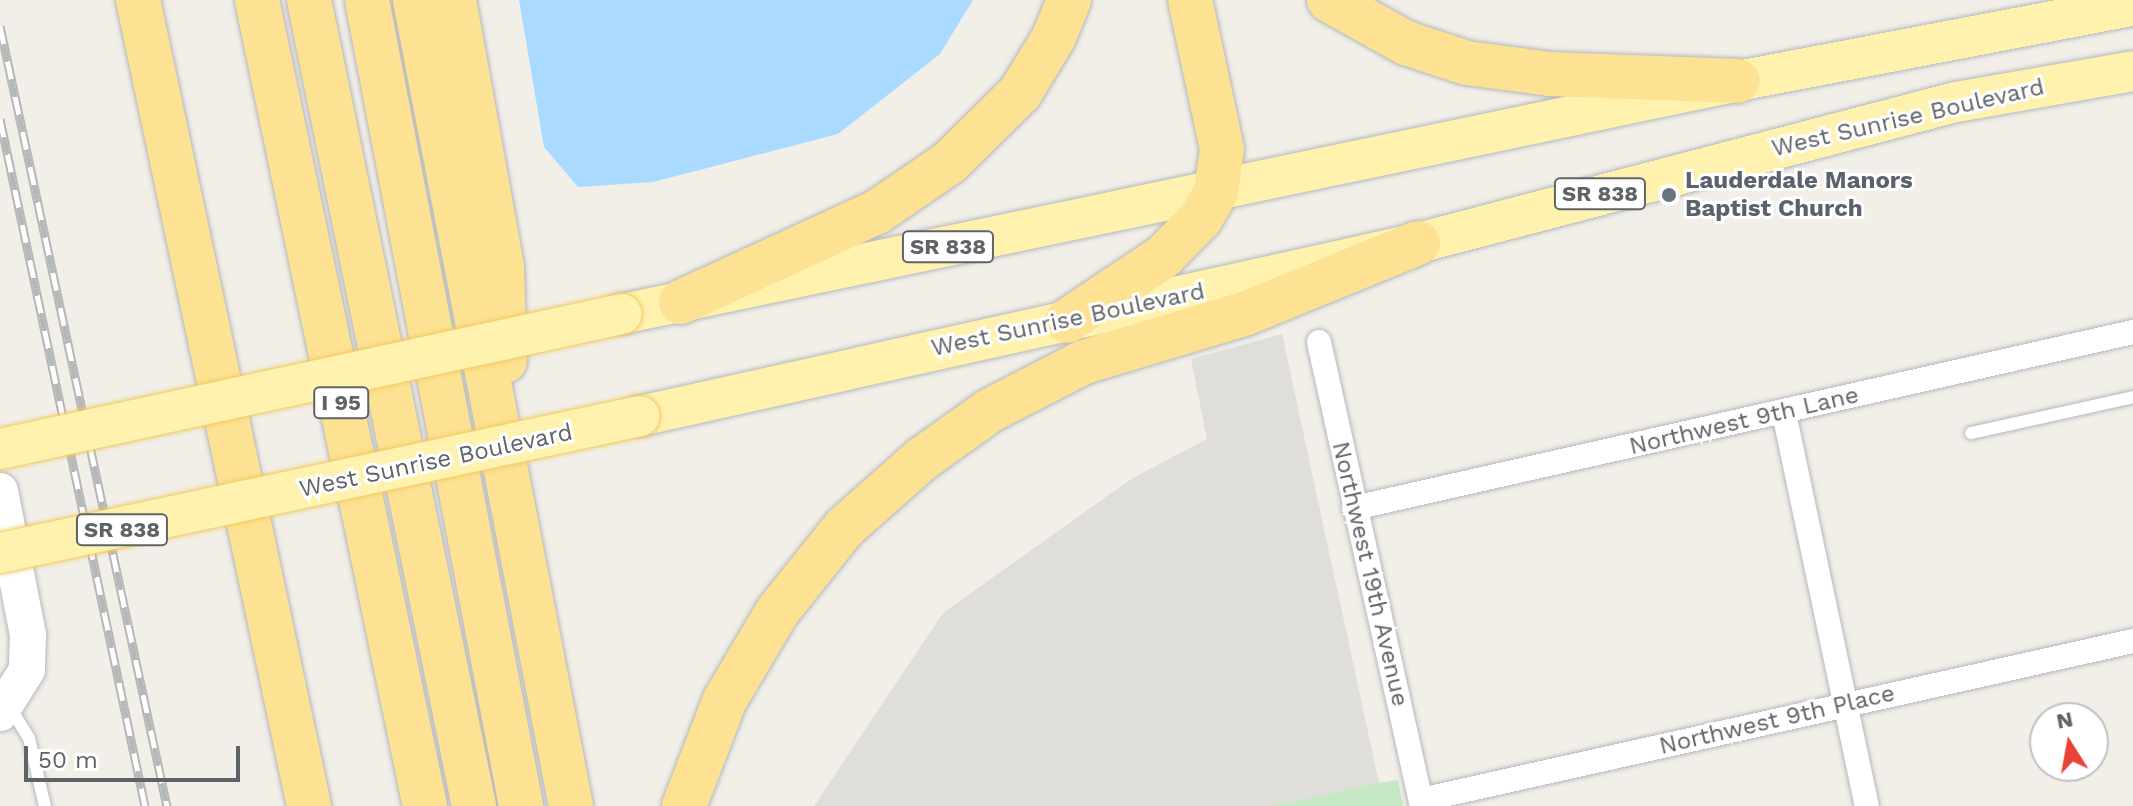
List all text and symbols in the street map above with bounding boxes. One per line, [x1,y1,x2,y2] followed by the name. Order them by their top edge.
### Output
[1769,73,2047,163] street label: West Sunrise Boulevard
[1685,167,1913,223] place label: Lauderdale Manors Baptist Church
[1552,176,1648,212] road number: SR 838
[1660,186,1678,204] marker: Lauderdale Manors Baptist Church
[900,229,996,265] road number: SR 838
[929,277,1207,363] street label: West Sunrise Boulevard
[1626,381,1862,461] street label: Northwest 9th Lane
[313,385,369,421] road number: I 95
[297,418,575,504] street label: West Sunrise Boulevard
[1325,438,1415,710] street label: Northwest 19th Avenue
[74,512,170,548] road number: SR 838
[1656,679,1898,761] street label: Northwest 9th Place
[2029,702,2109,782] north arrow
[2054,706,2075,734] text: N
[28,730,244,780] scale bar
[38,746,98,774] text: 50 m

